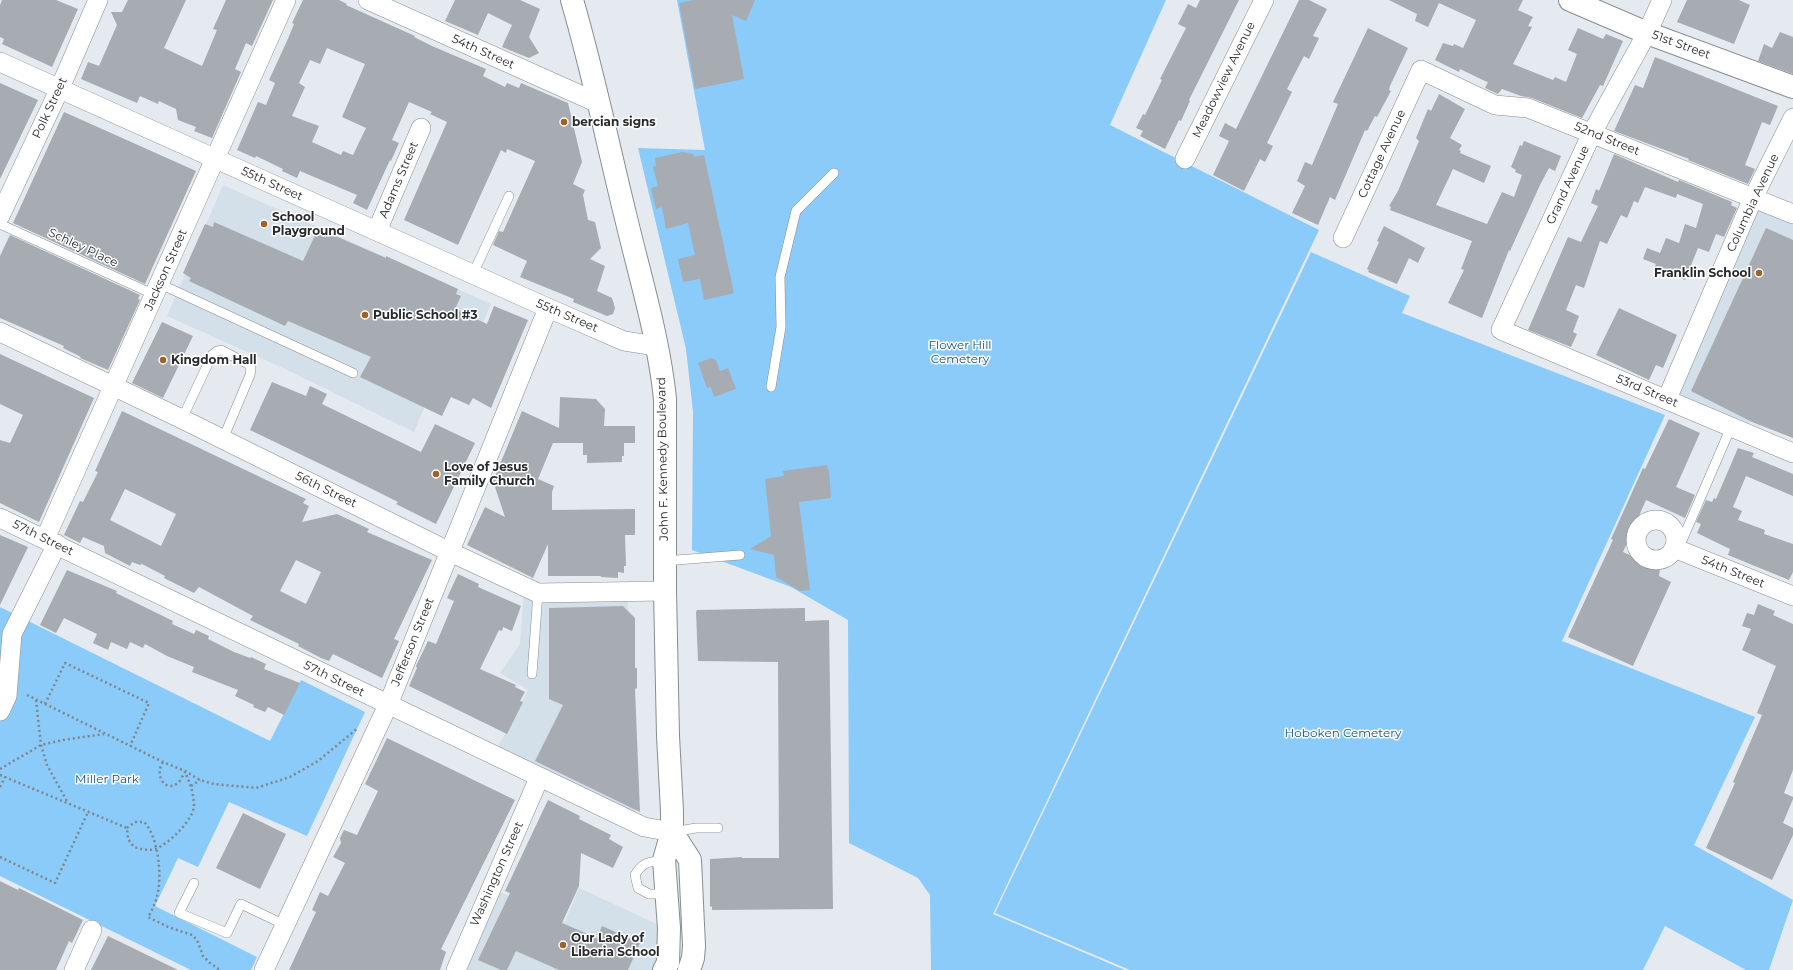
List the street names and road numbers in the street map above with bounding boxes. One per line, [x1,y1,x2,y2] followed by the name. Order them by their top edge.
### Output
[1190,20,1258,140] street label: Meadowview Avenue
[1650,28,1712,62] street label: 51st Street
[449,32,517,72] street label: 54th Street
[30,75,70,141] street label: Polk Street
[1355,107,1409,201] street label: Cottage Avenue
[1572,119,1642,159] street label: 52nd Street
[376,140,422,220] street label: Adams Street
[1543,143,1593,227] street label: Grand Avenue
[1724,152,1782,254] street label: Columbia Avenue
[239,164,305,204] street label: 55th Street
[46,226,120,270] street label: Schley Place
[142,227,190,313] street label: Jackson Street
[534,296,600,336] street label: 55th Street
[1614,372,1680,410] street label: 53rd Street
[654,377,672,541] street label: John F. Kennedy Boulevard
[293,469,359,511] street label: 56th Street
[10,517,76,559] street label: 57th Street
[1699,553,1767,591] street label: 54th Street
[389,596,437,688] street label: Jefferson Street
[301,658,367,700] street label: 57th Street
[467,819,527,929] street label: Washington Street

